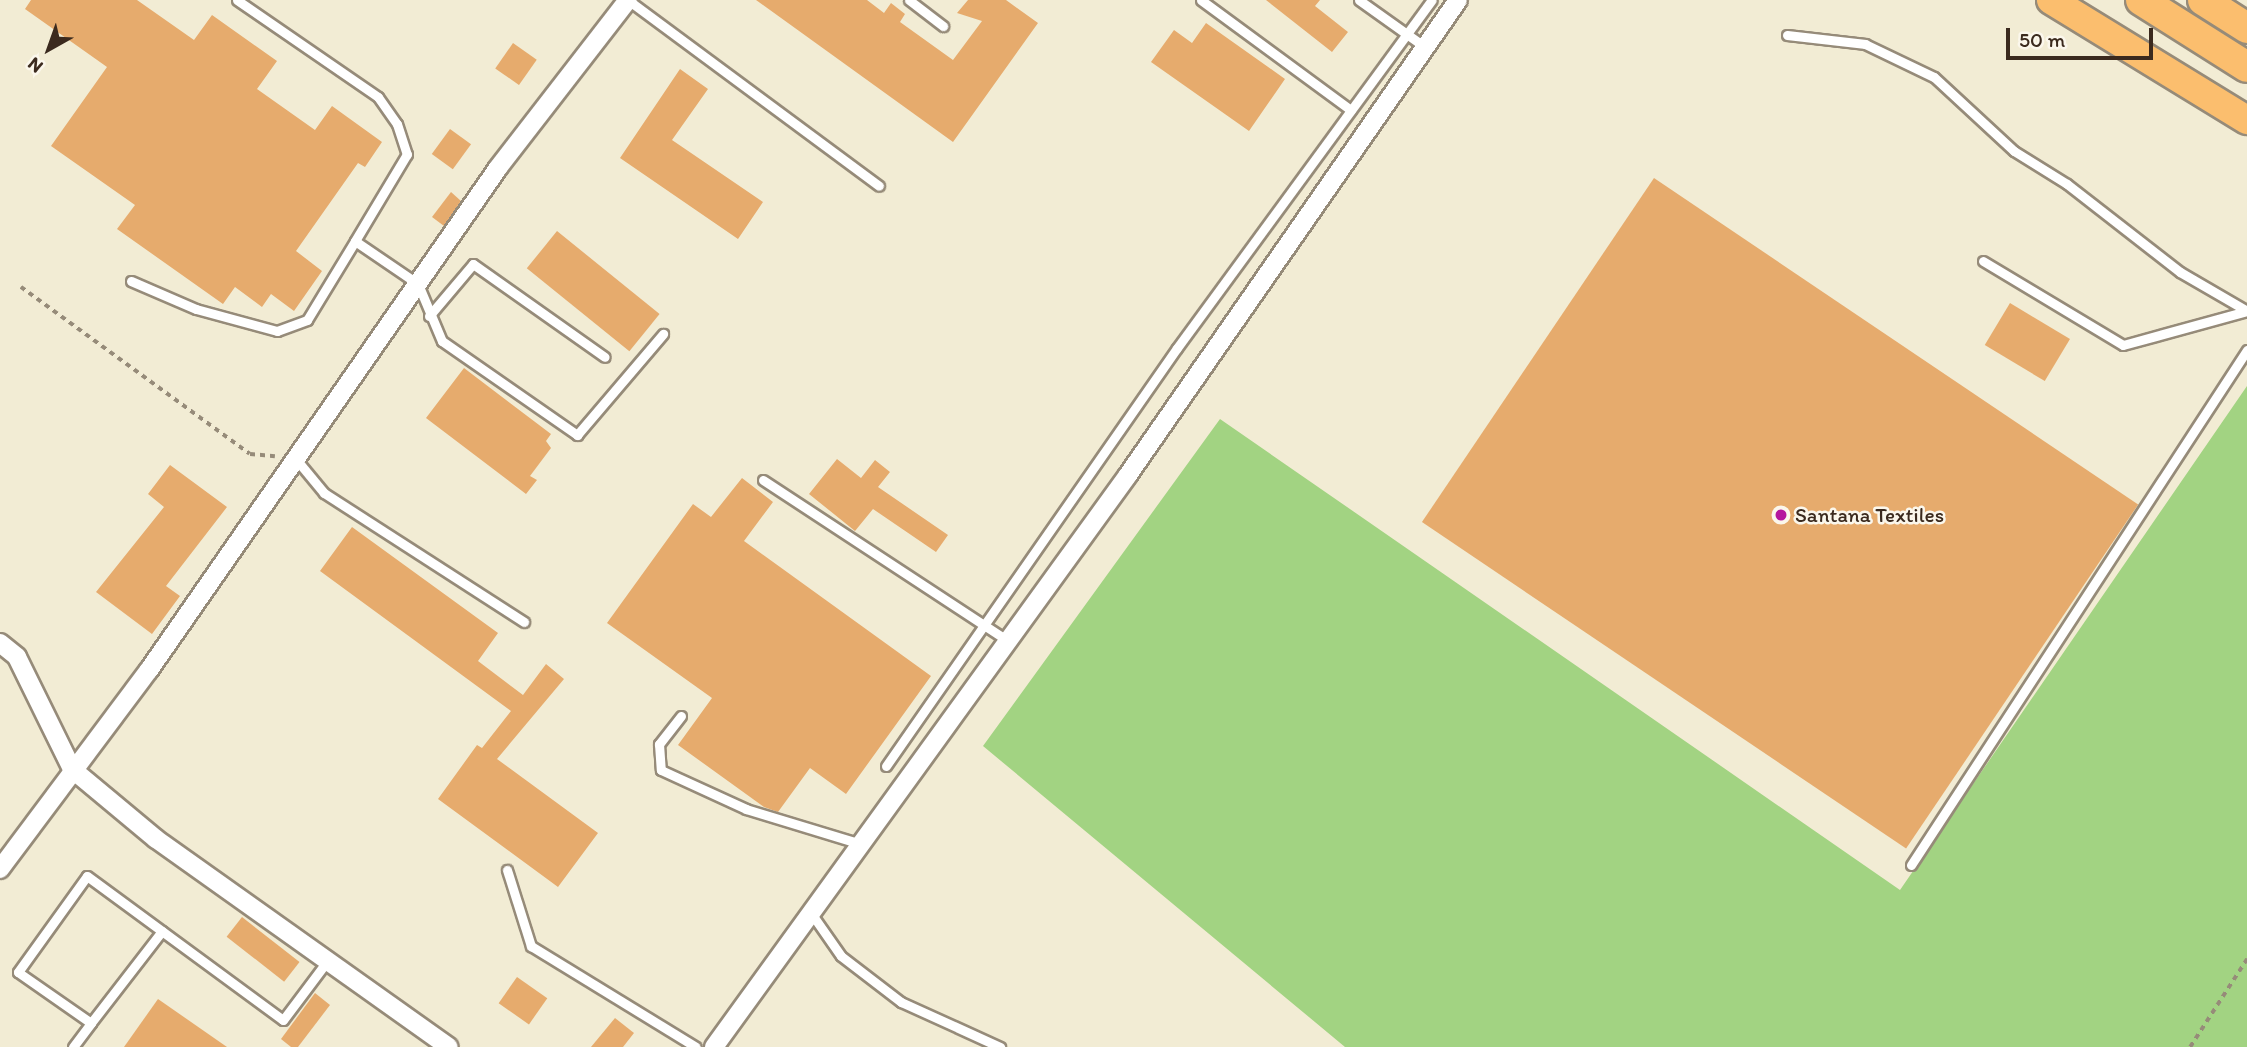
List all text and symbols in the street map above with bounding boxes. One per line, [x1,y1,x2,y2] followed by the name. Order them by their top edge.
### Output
[14,14,84,84] north arrow
[2009,14,2156,58] scale bar
[2019,27,2065,52] text: 50 m
[23,53,47,78] text: N
[1795,502,1944,528] place label: Santana Textiles
[1773,507,1789,523] marker: Santana Textiles

